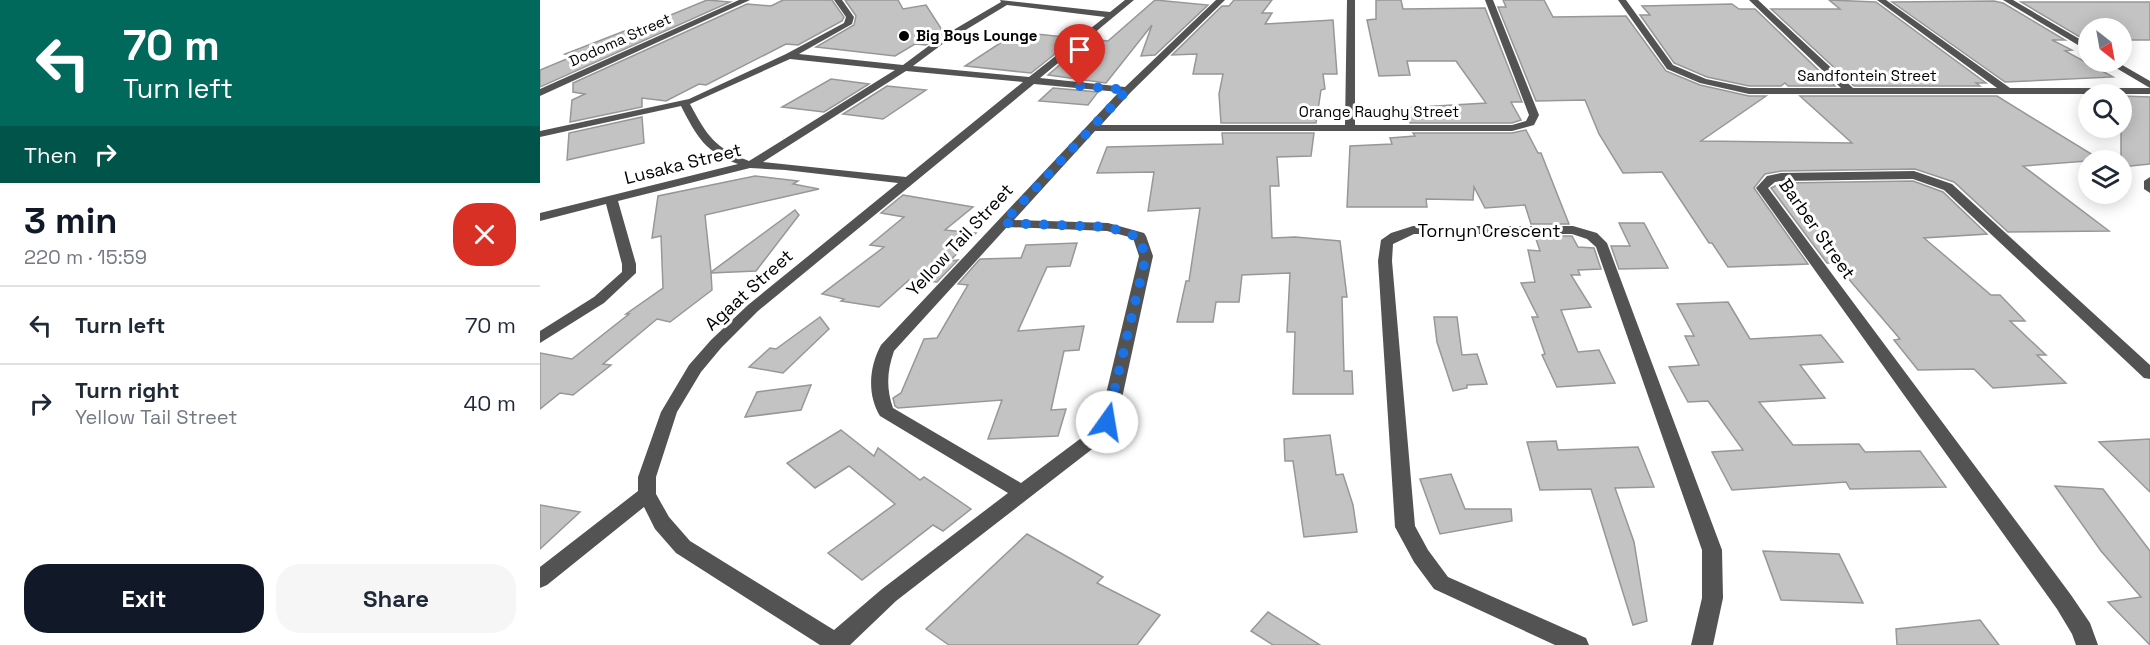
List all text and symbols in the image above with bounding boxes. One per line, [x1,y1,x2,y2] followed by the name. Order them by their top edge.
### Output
[566,9,674,70] street label: Dodoma Street
[2078,18,2132,72] north arrow
[2078,18,2132,204] map controls
[123,19,220,72] text: 70 m
[24,24,102,102] icon: left
[1054,24,1105,86] pin
[916,26,1038,45] place label: Big Boys Lounge
[897,29,911,43] marker: Big Boys Lounge
[1063,33,1096,66] icon: arrive
[1797,66,1937,85] street label: Sandfontein Street
[123,71,233,106] text: Turn left
[2078,84,2132,138] button: search
[1299,102,1459,121] street label: Orange Raughy Street
[89,138,122,171] icon: right
[622,138,744,189] street label: Lusaka Street
[24,141,77,169] text: Then
[2078,150,2132,204] button: layers
[1774,174,1861,284] street label: Barber Street
[901,178,1018,301] street label: Yellow Tail Street
[24,198,118,244] text: 3 min
[453,203,516,266] button: close
[1418,219,1560,242] street label: Tornyn Crescent
[24,244,147,270] text: 220 m · 15:59
[700,244,798,335] street label: Agaat Street
[24,309,57,342] icon: left
[75,311,165,339] text: Turn left
[465,311,516,339] text: 70 m
[75,376,180,404] text: Turn right
[24,387,57,420] icon: right
[464,389,516,417] text: 40 m
[1075,390,1139,454] position arrow
[75,404,237,430] text: Yellow Tail Street
[24,564,264,633] button: Exit
[276,564,516,633] button: Share

